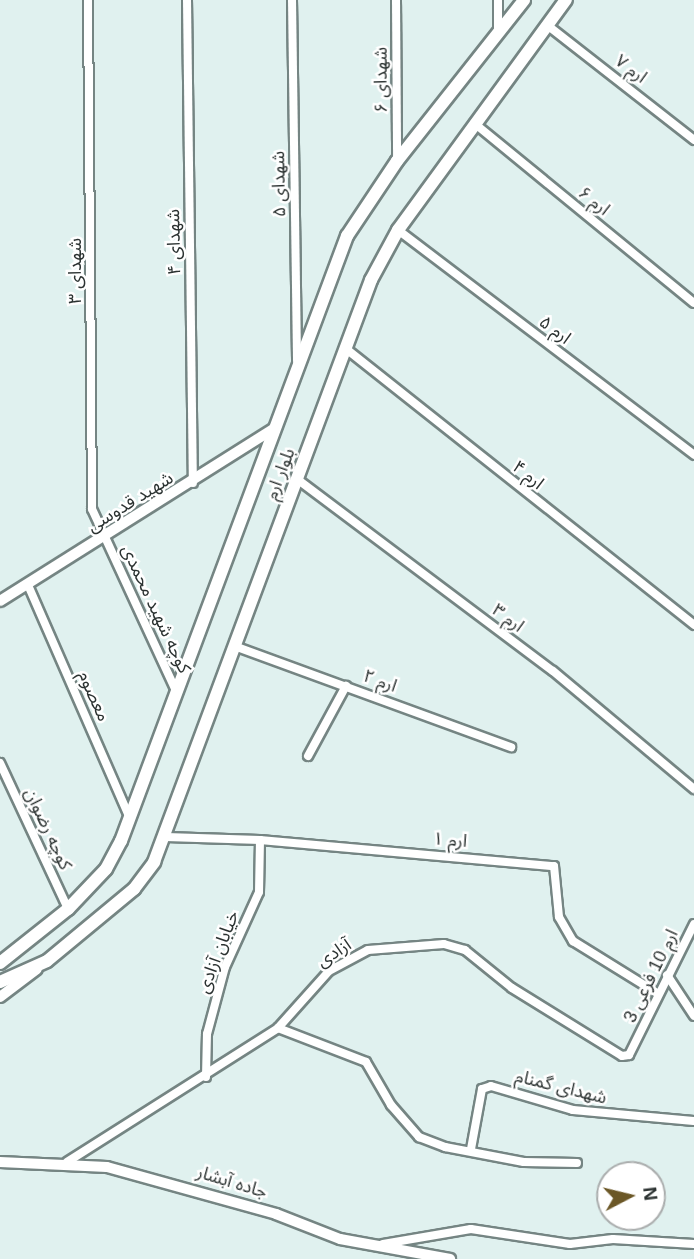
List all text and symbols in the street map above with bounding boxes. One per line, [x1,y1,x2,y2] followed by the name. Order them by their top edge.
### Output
[370,47,392,113] street label: شهدای ۶
[611,50,651,88] street label: ارم ۷
[268,151,290,217] street label: شهدای ۵
[574,182,614,220] street label: ارم ۶
[163,209,185,275] street label: شهدای ۴
[64,238,86,304] street label: شهدای ۳
[535,311,575,349] street label: ارم ۵
[260,445,300,503] street label: بلوار ارم
[508,456,548,494] street label: ارم ۴
[83,467,177,537] street label: شهید قدوسی
[117,541,195,677] street label: کوچه شهید محمدی
[488,599,528,637] street label: ارم ۳
[360,665,400,697] street label: ارم ۲
[73,667,115,725] street label: معصوم
[20,785,76,873] street label: کوچه رضوان
[432,828,468,852] street label: ارم ۱
[192,908,244,996] street label: خیابان آزادی
[619,926,683,1026] street label: ارم 10 فرعی 3
[313,934,355,972] street label: آزادی
[513,1065,609,1109] street label: شهدای گمنام
[194,1161,270,1203] street label: جاده آبشار
[596,1161,666,1231] north arrow
[639,1186,662,1202] text: N

